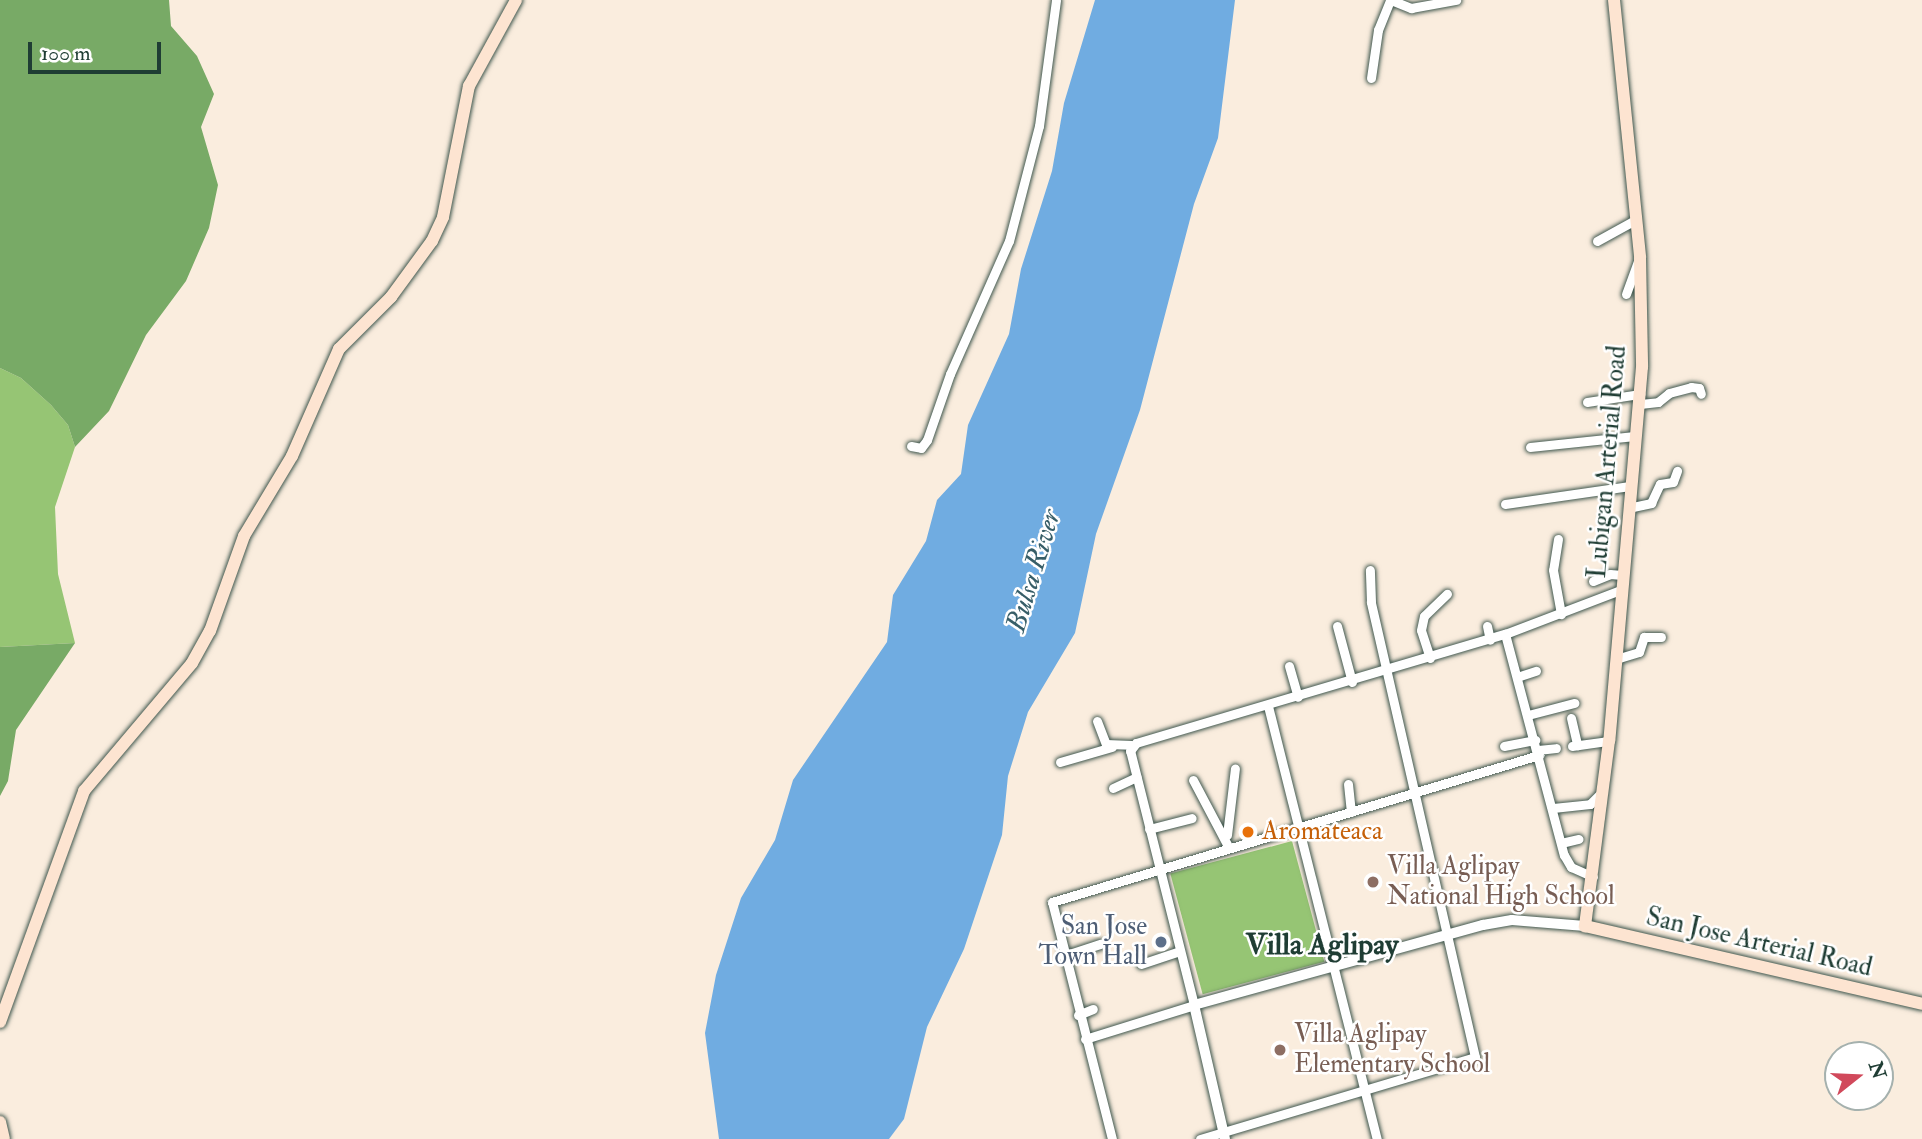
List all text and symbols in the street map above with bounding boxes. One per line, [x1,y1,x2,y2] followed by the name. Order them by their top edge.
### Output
[32,28,164,72] scale bar
[41,40,91,67] text: 100 m
[1582,344,1634,580] street label: Lubigan Arterial Road
[1000,506,1068,636] water label: Bulsa River
[1262,816,1383,848] place label: Aromateaca
[1240,824,1256,840] marker: Aromateaca
[1387,851,1615,912] place label: Villa Aglipay National High School
[1365,874,1381,890] marker: Villa Aglipay National High School
[1643,902,1875,984] street label: San Jose Arterial Road
[1038,911,1147,972] place label: San Jose Town Hall
[1246,927,1398,963] district label: Villa Aglipay
[1153,934,1169,950] marker: San Jose Town Hall
[1294,1019,1490,1080] place label: Villa Aglipay Elementary School
[1824,1041,1894,1111] north arrow
[1272,1042,1288,1058] marker: Villa Aglipay Elementary School
[1863,1058,1891,1082] text: N

